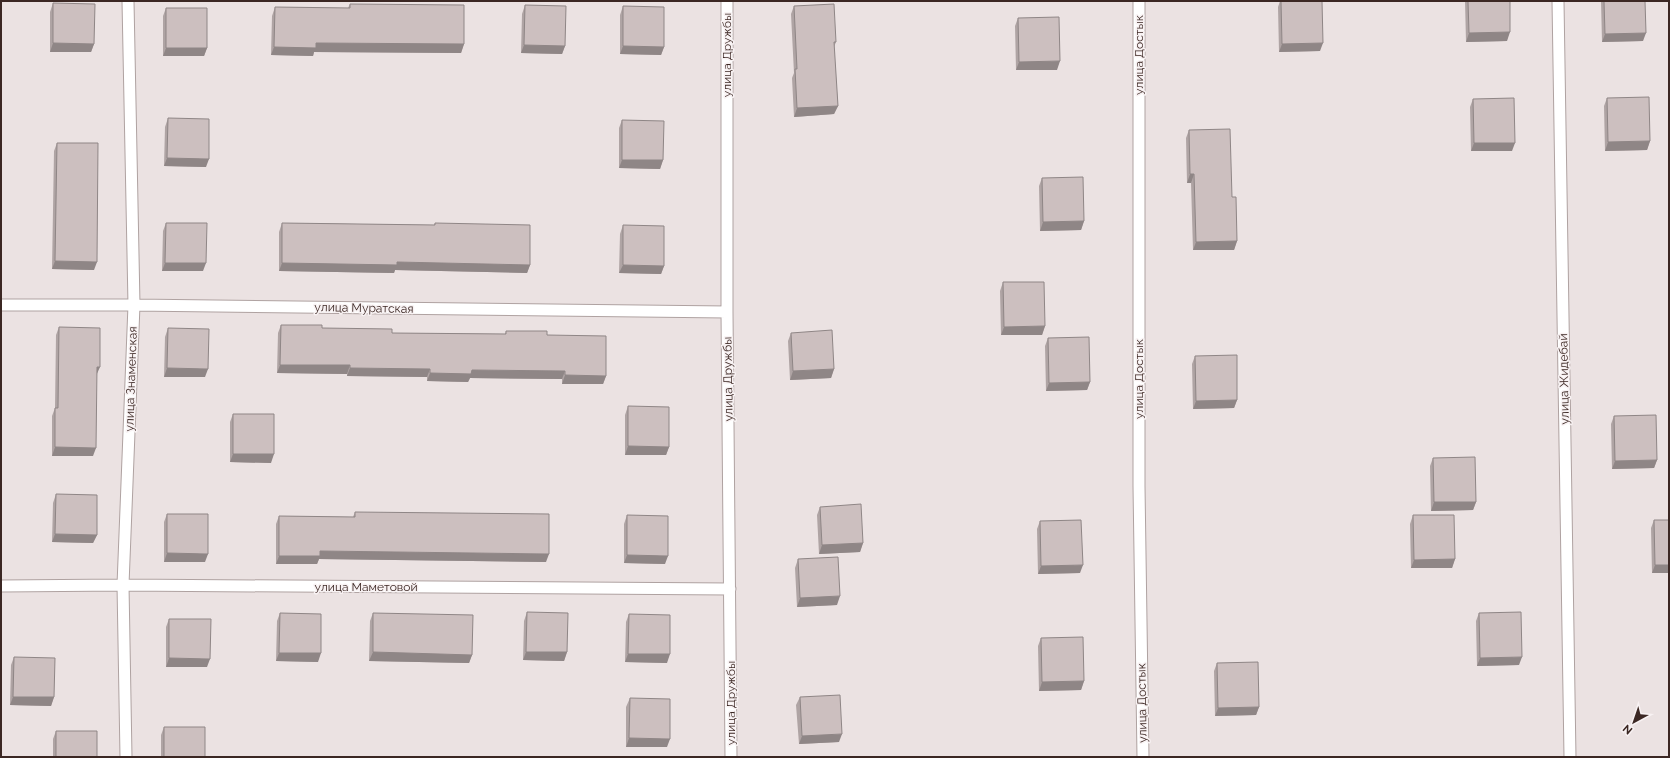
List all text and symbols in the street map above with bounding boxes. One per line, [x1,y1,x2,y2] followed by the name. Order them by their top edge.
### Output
[720,13,734,97] street label: улица Дружбы
[1132,15,1146,95] street label: улица Достык
[314,300,414,316] street label: улица Муратская
[122,326,140,432] street label: улица Знаменская
[1556,333,1572,425] street label: улица Жидебай
[720,337,736,421] street label: улица Дружбы
[1132,339,1146,419] street label: улица Достык
[314,580,418,594] street label: улица Маметовой
[724,661,738,745] street label: улица Дружбы
[1134,663,1150,743] street label: улица Достык
[1614,702,1654,742] north arrow
[1620,722,1635,737] text: N

